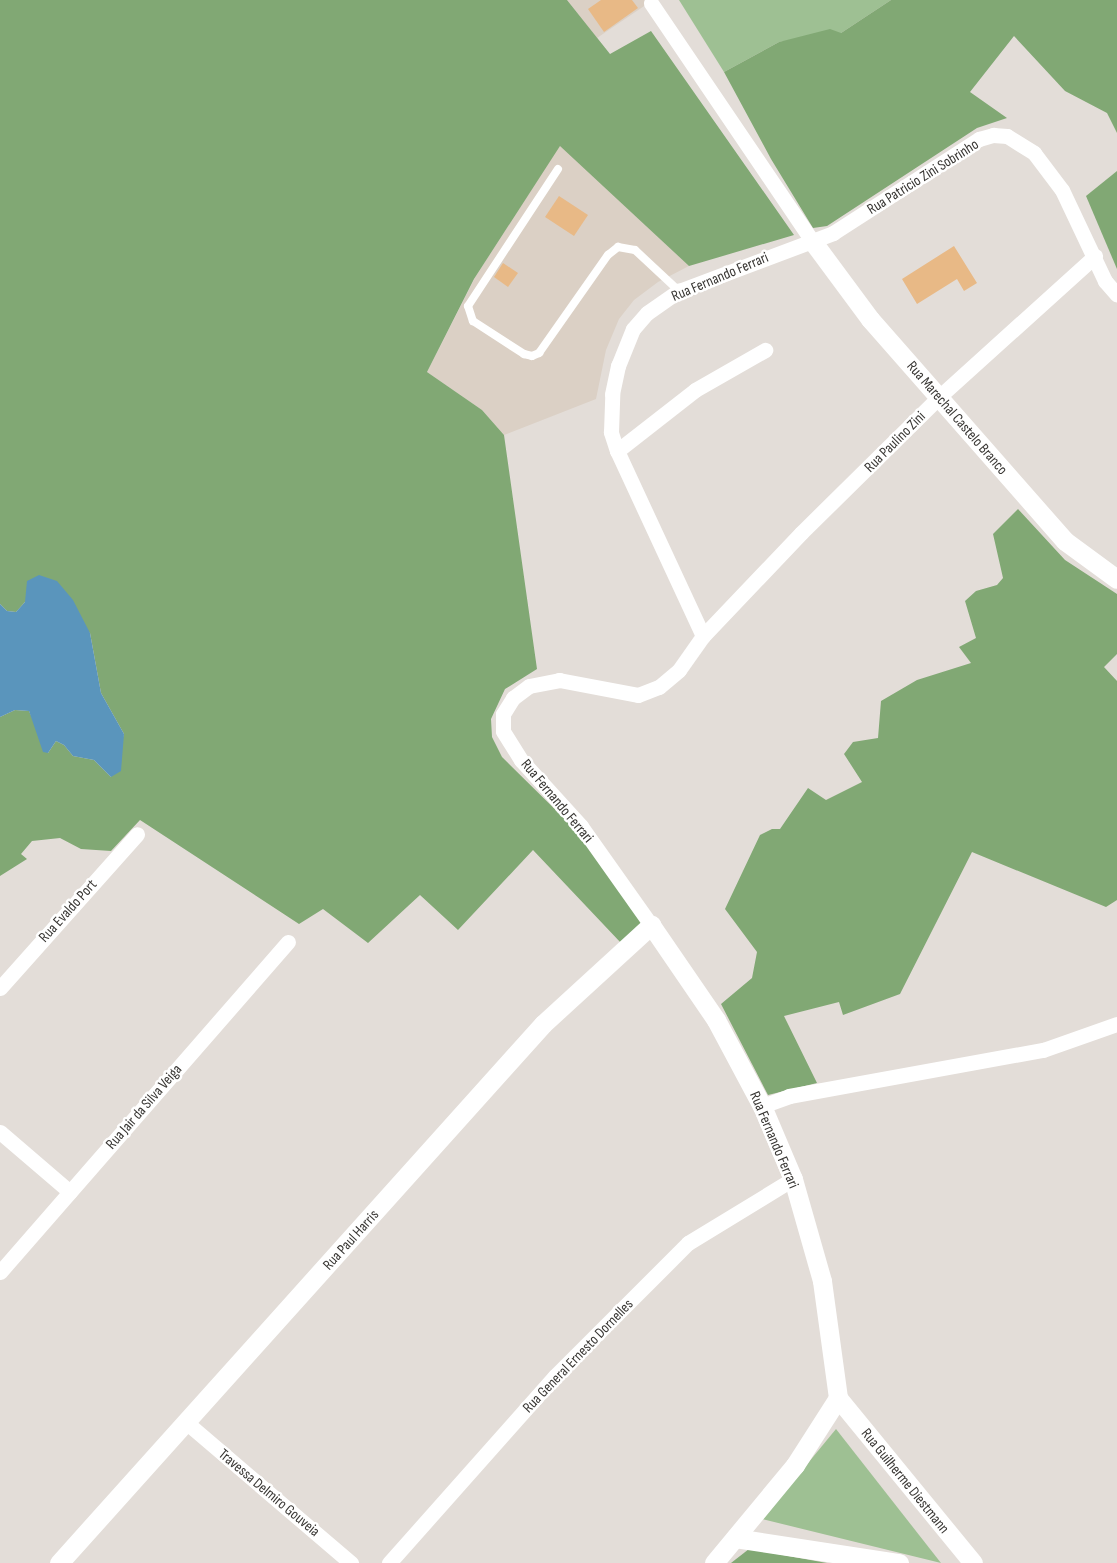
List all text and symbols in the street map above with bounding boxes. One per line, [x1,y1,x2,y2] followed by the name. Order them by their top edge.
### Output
[864,135,982,219] street label: Rua Patricio Zini Sobrinho
[669,249,771,305] street label: Rua Fernando Ferrari
[903,358,1011,478] street label: Rua Marechal Castelo Branco
[861,408,929,476] street label: Rua Paulino Zini
[517,756,597,846] street label: Rua Fernando Ferrari
[35,876,101,946] street label: Rua Evaldo Port
[102,1061,186,1153] street label: Rua Jair da Silva Veiga
[746,1089,802,1191] street label: Rua Fernando Ferrari
[319,1206,383,1274] street label: Rua Paul Harris
[519,1295,637,1417] street label: Rua General Ernesto Dornelles
[857,1425,953,1537] street label: Rua Guilherme Diestmann
[215,1445,323,1541] street label: Travessa Delmiro Gouveia

